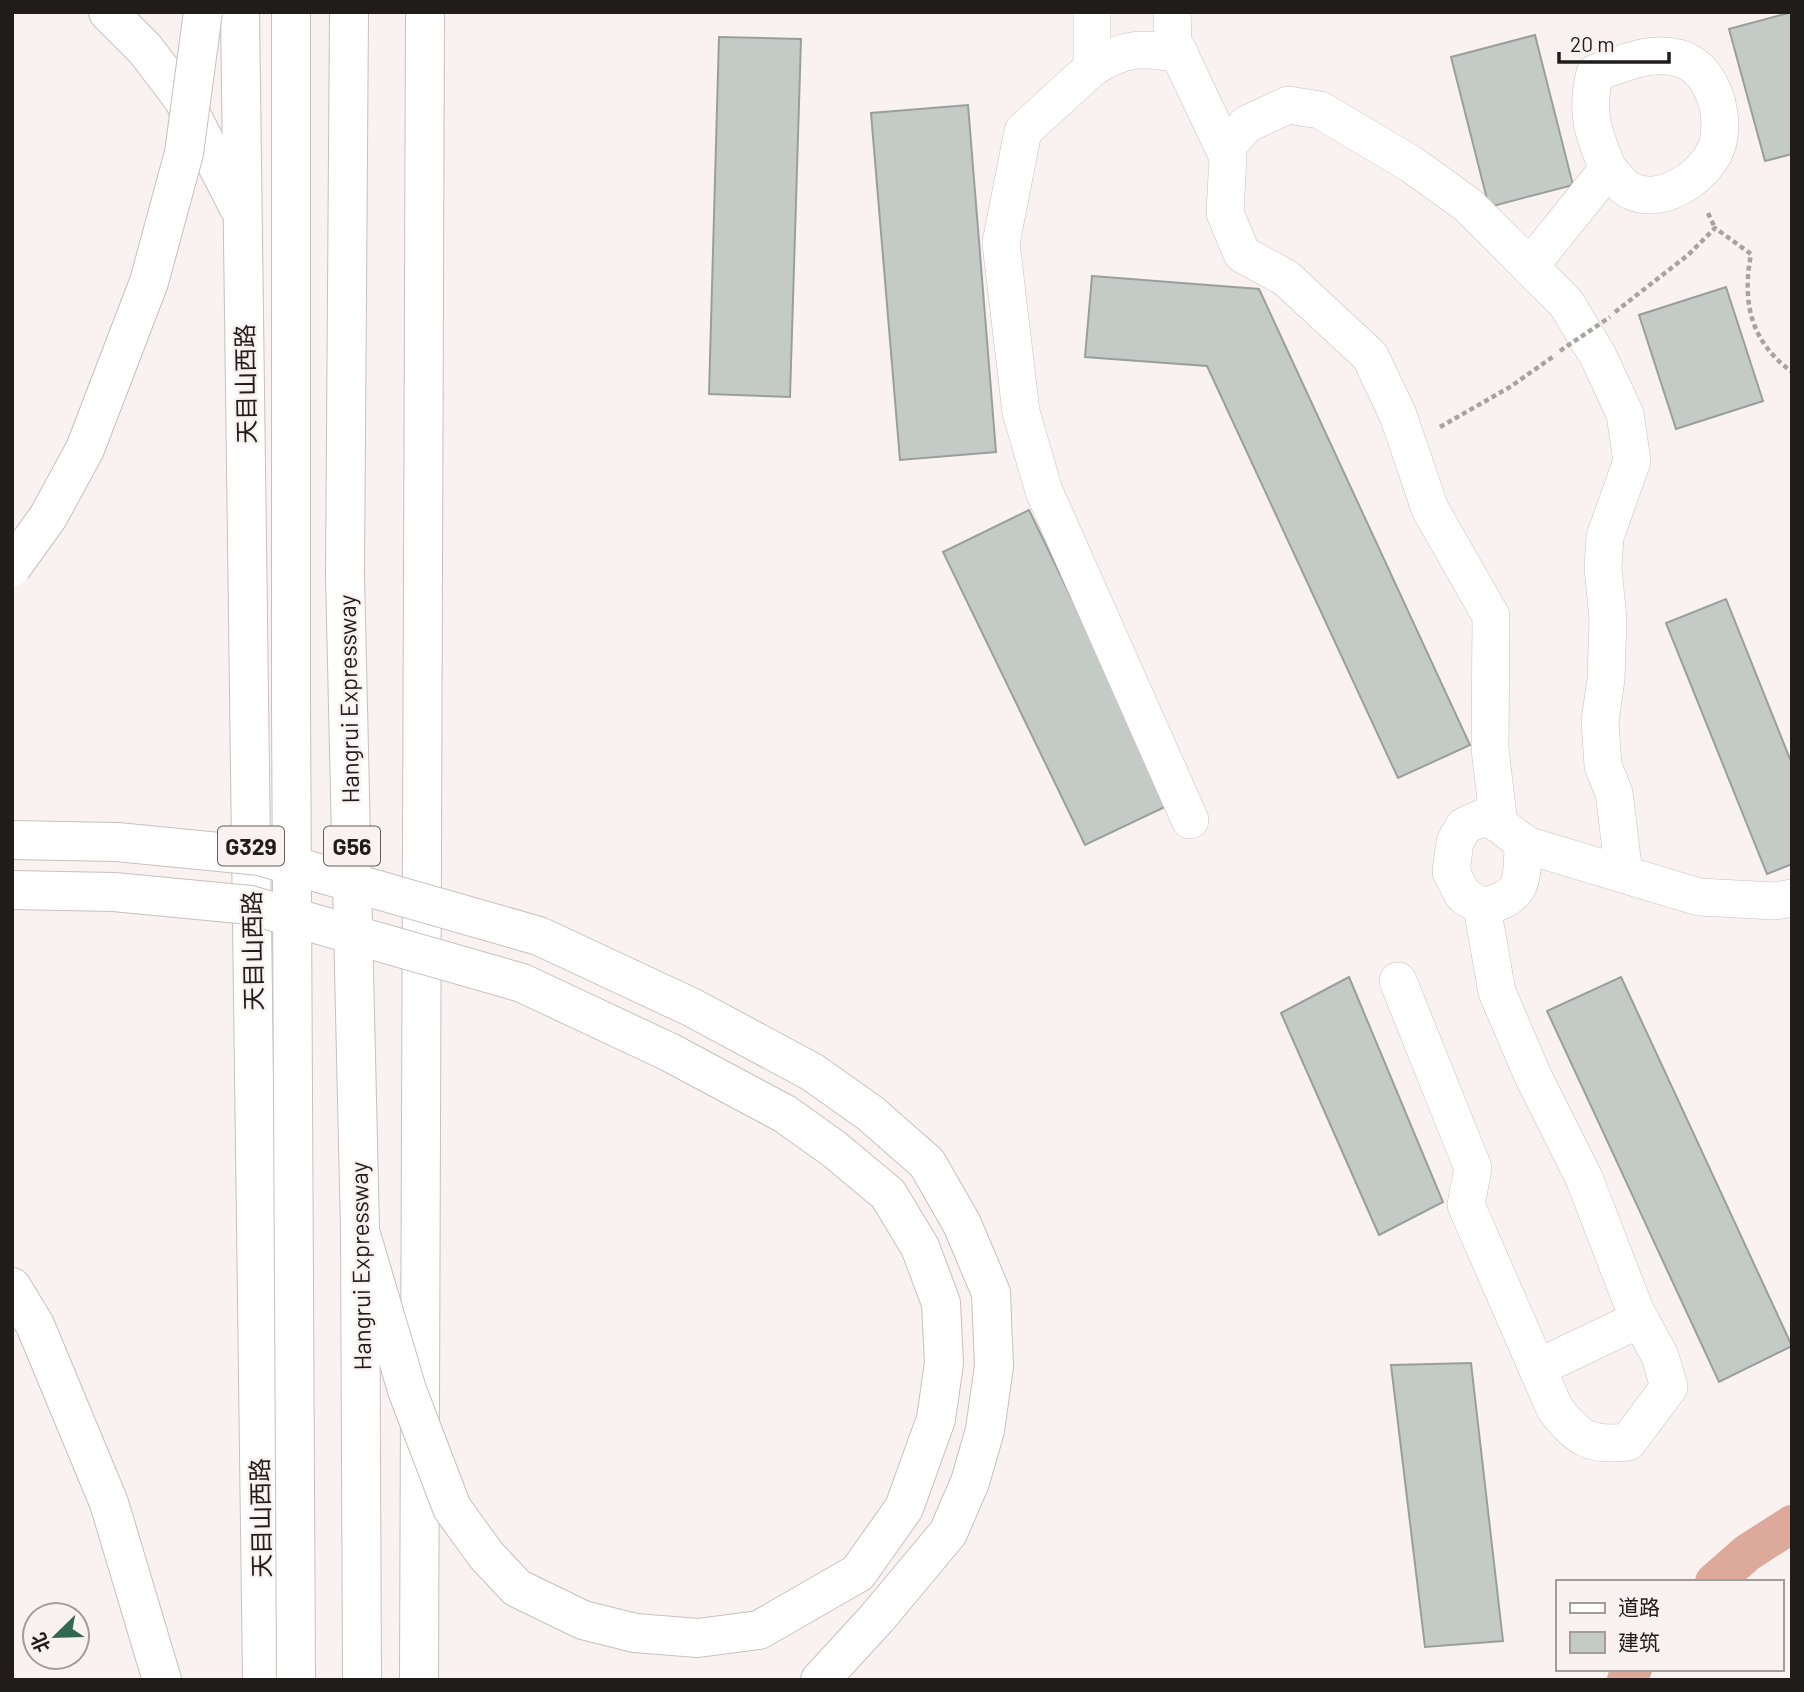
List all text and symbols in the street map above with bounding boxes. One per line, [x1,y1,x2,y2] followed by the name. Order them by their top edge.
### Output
[1559,21,1669,65] scale bar
[1570,31,1615,56] text: 20 m
[229,324,261,444] street label: 天目山西路
[332,594,364,804] street label: Hangrui Expressway
[218,826,284,866] road number: G329
[324,826,380,866] road number: G56
[236,891,268,1011] street label: 天目山西路
[344,1161,376,1371] street label: Hangrui Expressway
[244,1458,276,1578] street label: 天目山西路
[1556,1580,1783,1671] legend
[1618,1594,1660,1619] text: 道路
[21,1601,91,1671] north arrow
[1618,1629,1660,1654] text: 建筑
[26,1630,54,1656] text: 北

